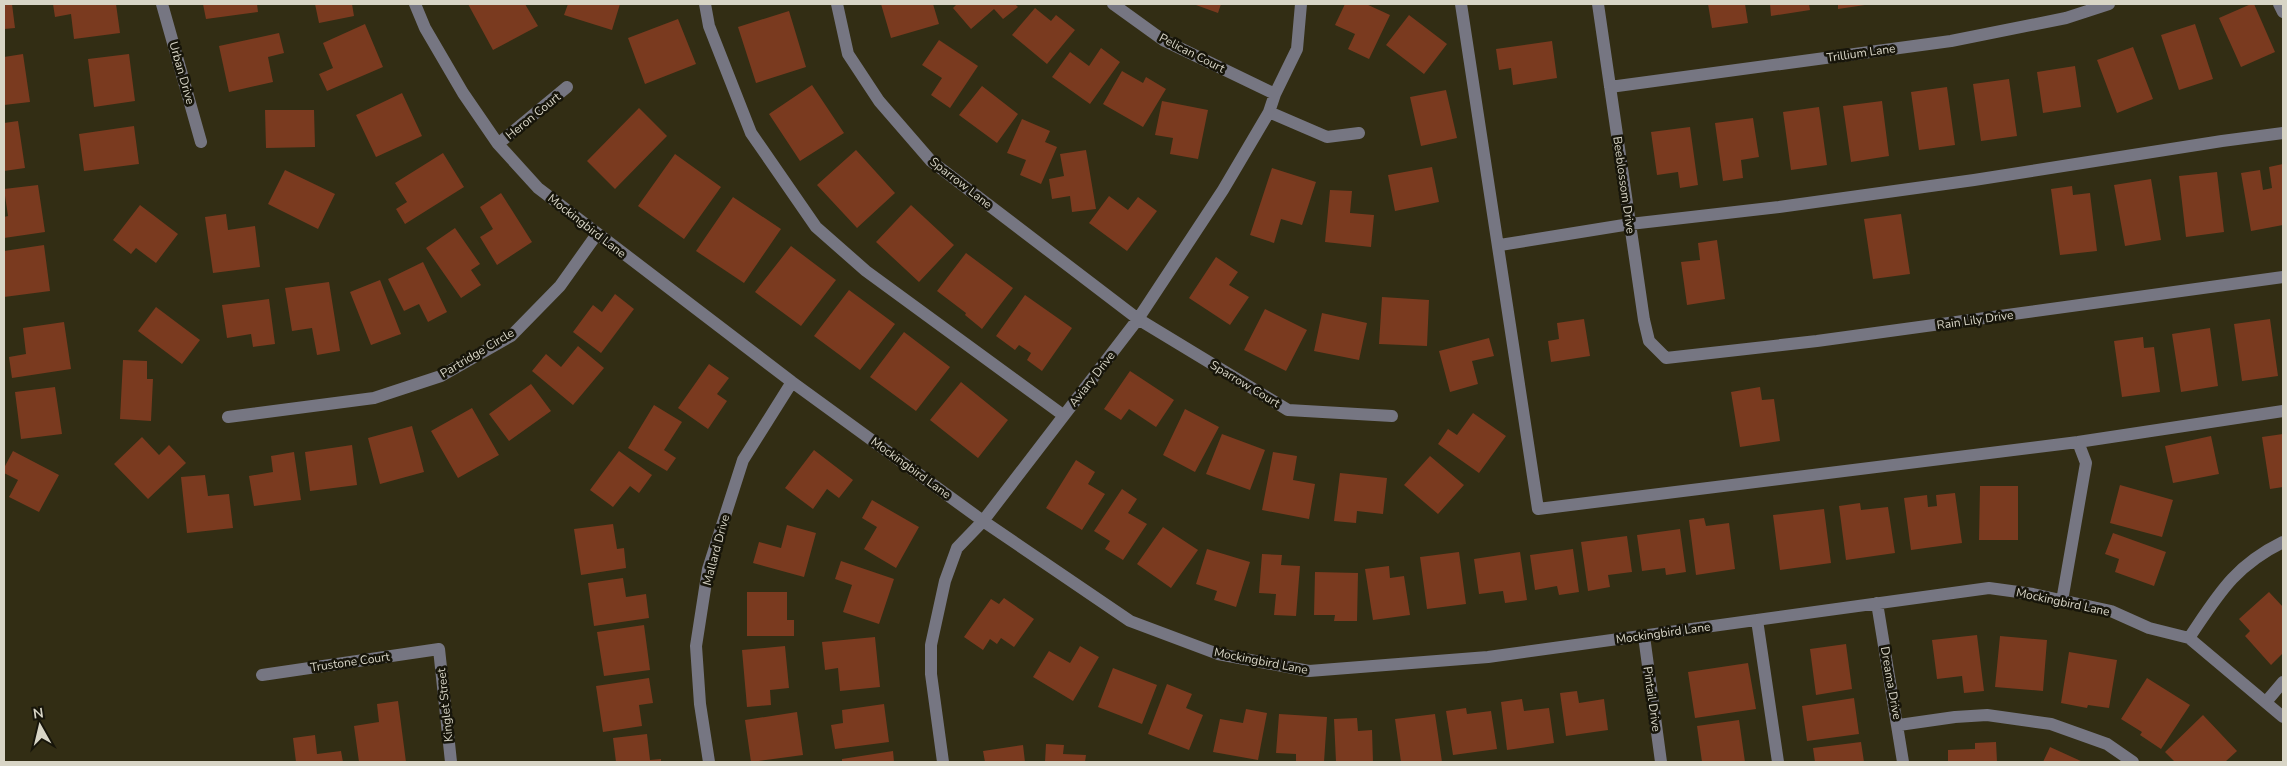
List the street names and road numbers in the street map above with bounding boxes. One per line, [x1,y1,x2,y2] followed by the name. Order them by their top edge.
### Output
[1156,30,1228,77] street label: Pelican Court
[165,40,199,106] street label: Urban Drive
[1825,40,1897,66] street label: Trillium Lane
[502,88,564,143] street label: Heron Court
[1609,135,1639,235] street label: Beeblossom Drive
[926,154,996,212] street label: Sparrow Lane
[545,190,629,262] street label: Mockingbird Lane
[1936,307,2014,333] street label: Rain Lily Drive
[437,325,517,381] street label: Partridge Circle
[1065,348,1119,410] street label: Aviary Drive
[1207,357,1284,412] street label: Sparrow Court
[868,434,954,502] street label: Mockingbird Lane
[699,513,733,587] street label: Mallard Drive
[2015,584,2111,620] street label: Mockingbird Lane
[1615,618,1711,648] street label: Mockingbird Lane
[1213,644,1309,678] street label: Mockingbird Lane
[1877,645,1905,721] street label: Dreama Drive
[309,648,392,675] street label: Trustone Court
[1640,665,1664,733] street label: Pintail Drive
[433,667,457,743] street label: Kinglet Street

